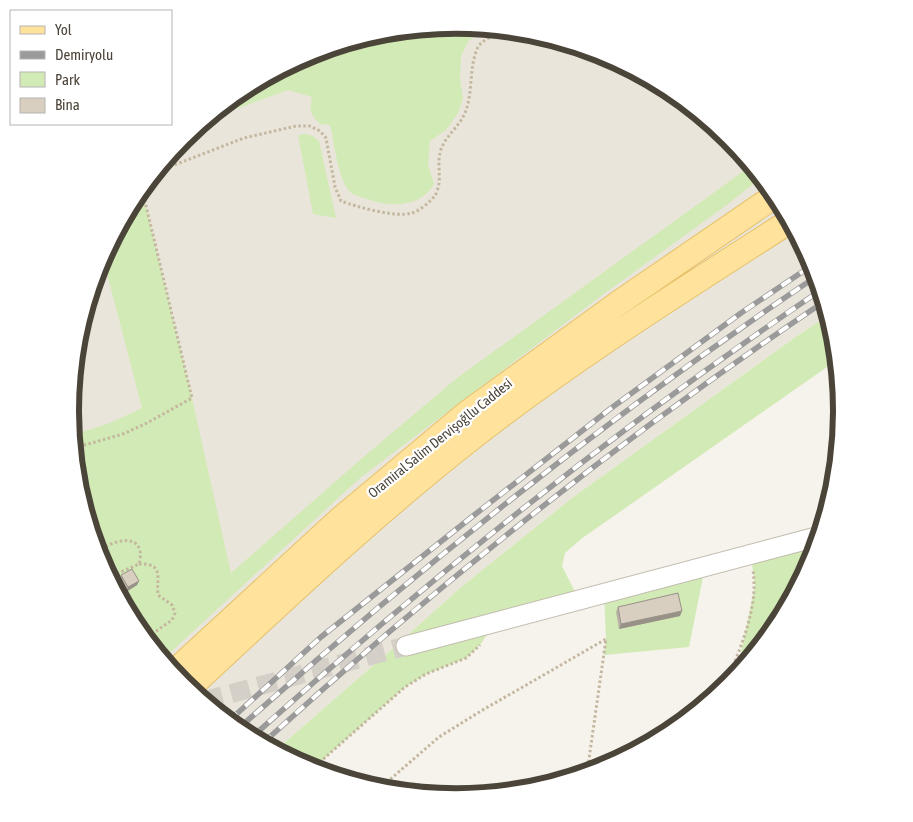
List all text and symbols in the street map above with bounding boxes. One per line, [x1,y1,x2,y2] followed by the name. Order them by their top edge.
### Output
[10,10,172,125] legend
[55,21,72,38] text: Yol
[55,46,113,63] text: Demiryolu
[55,71,80,88] text: Park
[55,96,80,113] text: Bina
[365,375,515,501] street label: Oramiral Salim Dervişoğllu Caddesi

